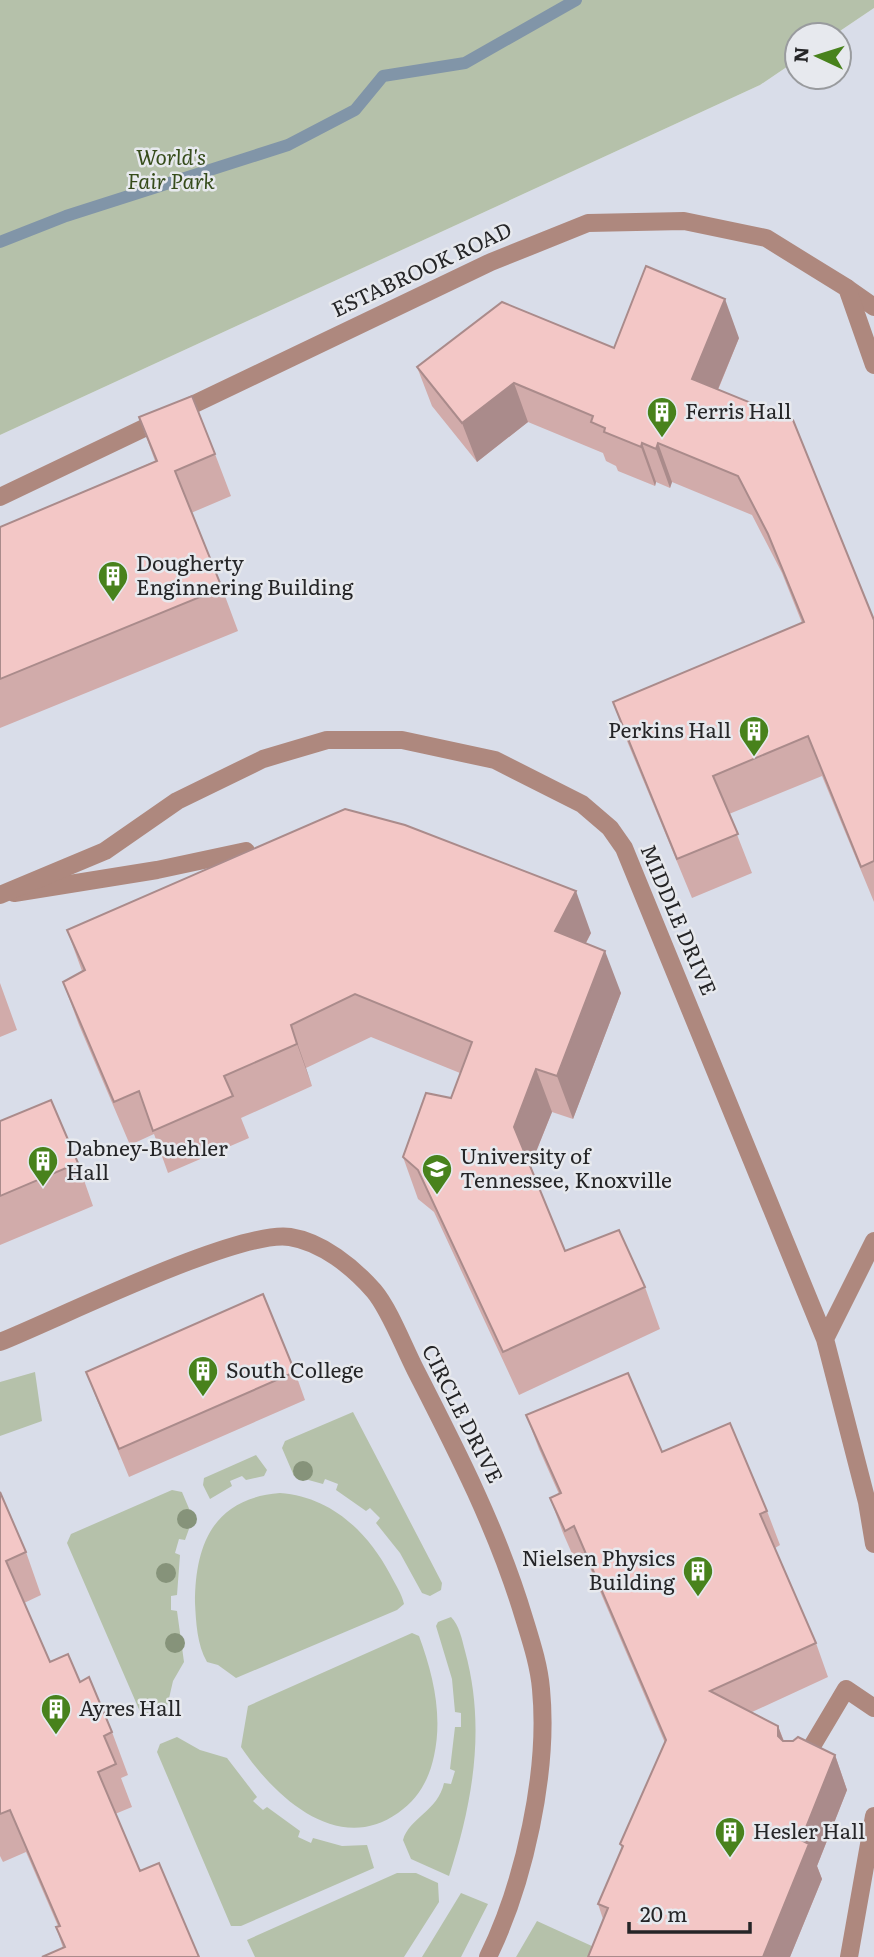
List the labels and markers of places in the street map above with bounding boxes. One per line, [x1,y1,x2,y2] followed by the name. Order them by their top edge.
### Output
[685,394,791,425] place label: Ferris Hall
[645,395,679,439] building icon: Ferris Hall
[136,546,354,601] place label: Dougherty Enginnering Building
[96,559,130,603] building icon: Dougherty Enginnering Building
[608,713,731,744] place label: Perkins Hall
[737,714,771,758] building icon: Perkins Hall
[66,1131,228,1186] place label: Dabney-Buehler Hall
[460,1139,672,1194] place label: University of Tennessee, Knoxville
[26,1144,60,1188] building icon: Dabney-Buehler Hall
[420,1152,454,1196] school or university icon: University of Tennessee, Knoxville
[226,1353,364,1384] place label: South College
[186,1354,220,1398] building icon: South College
[522,1541,675,1596] place label: Nielsen Physics Building
[681,1554,715,1598] building icon: Nielsen Physics Building
[79,1691,182,1722] place label: Ayres Hall
[39,1692,73,1736] building icon: Ayres Hall
[753,1814,865,1845] place label: Hesler Hall
[713,1815,747,1859] building icon: Hesler Hall

